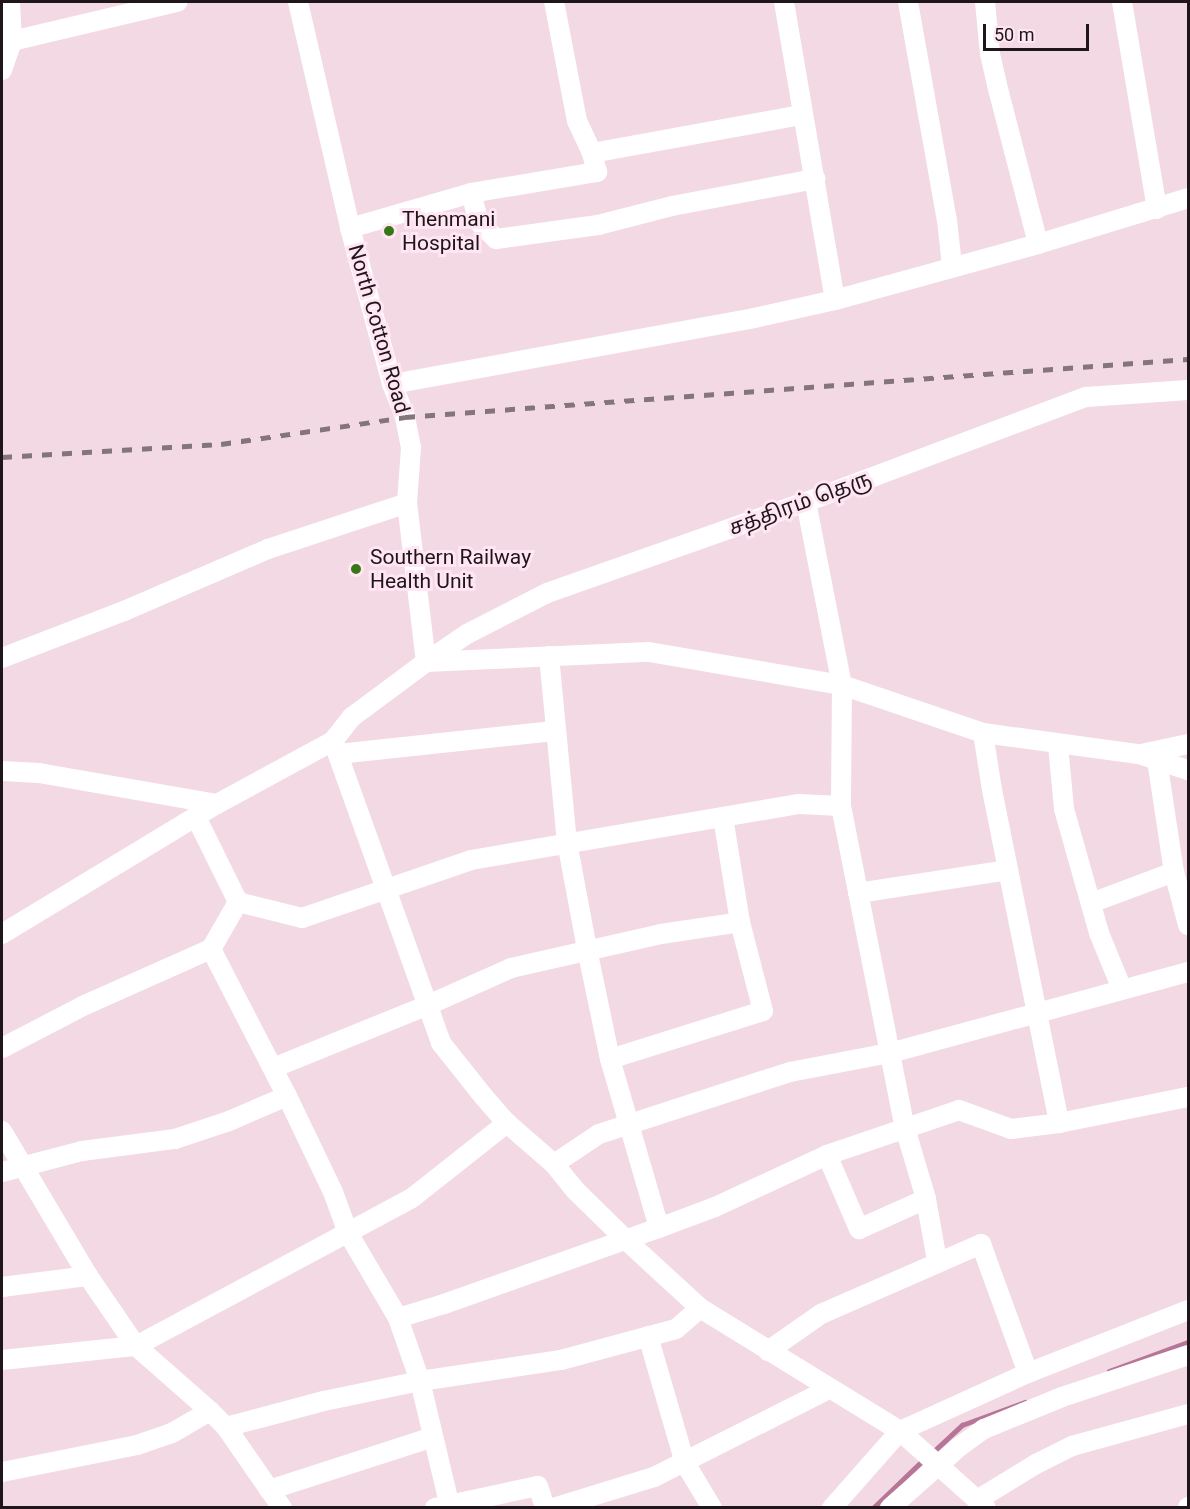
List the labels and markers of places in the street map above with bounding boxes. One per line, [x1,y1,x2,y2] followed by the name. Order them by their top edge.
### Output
[402,206,495,256] place label: Thenmani Hospital
[380,222,398,240] marker: Thenmani Hospital
[370,544,531,594] place label: Southern Railway Health Unit
[347,560,365,578] marker: Southern Railway Health Unit

